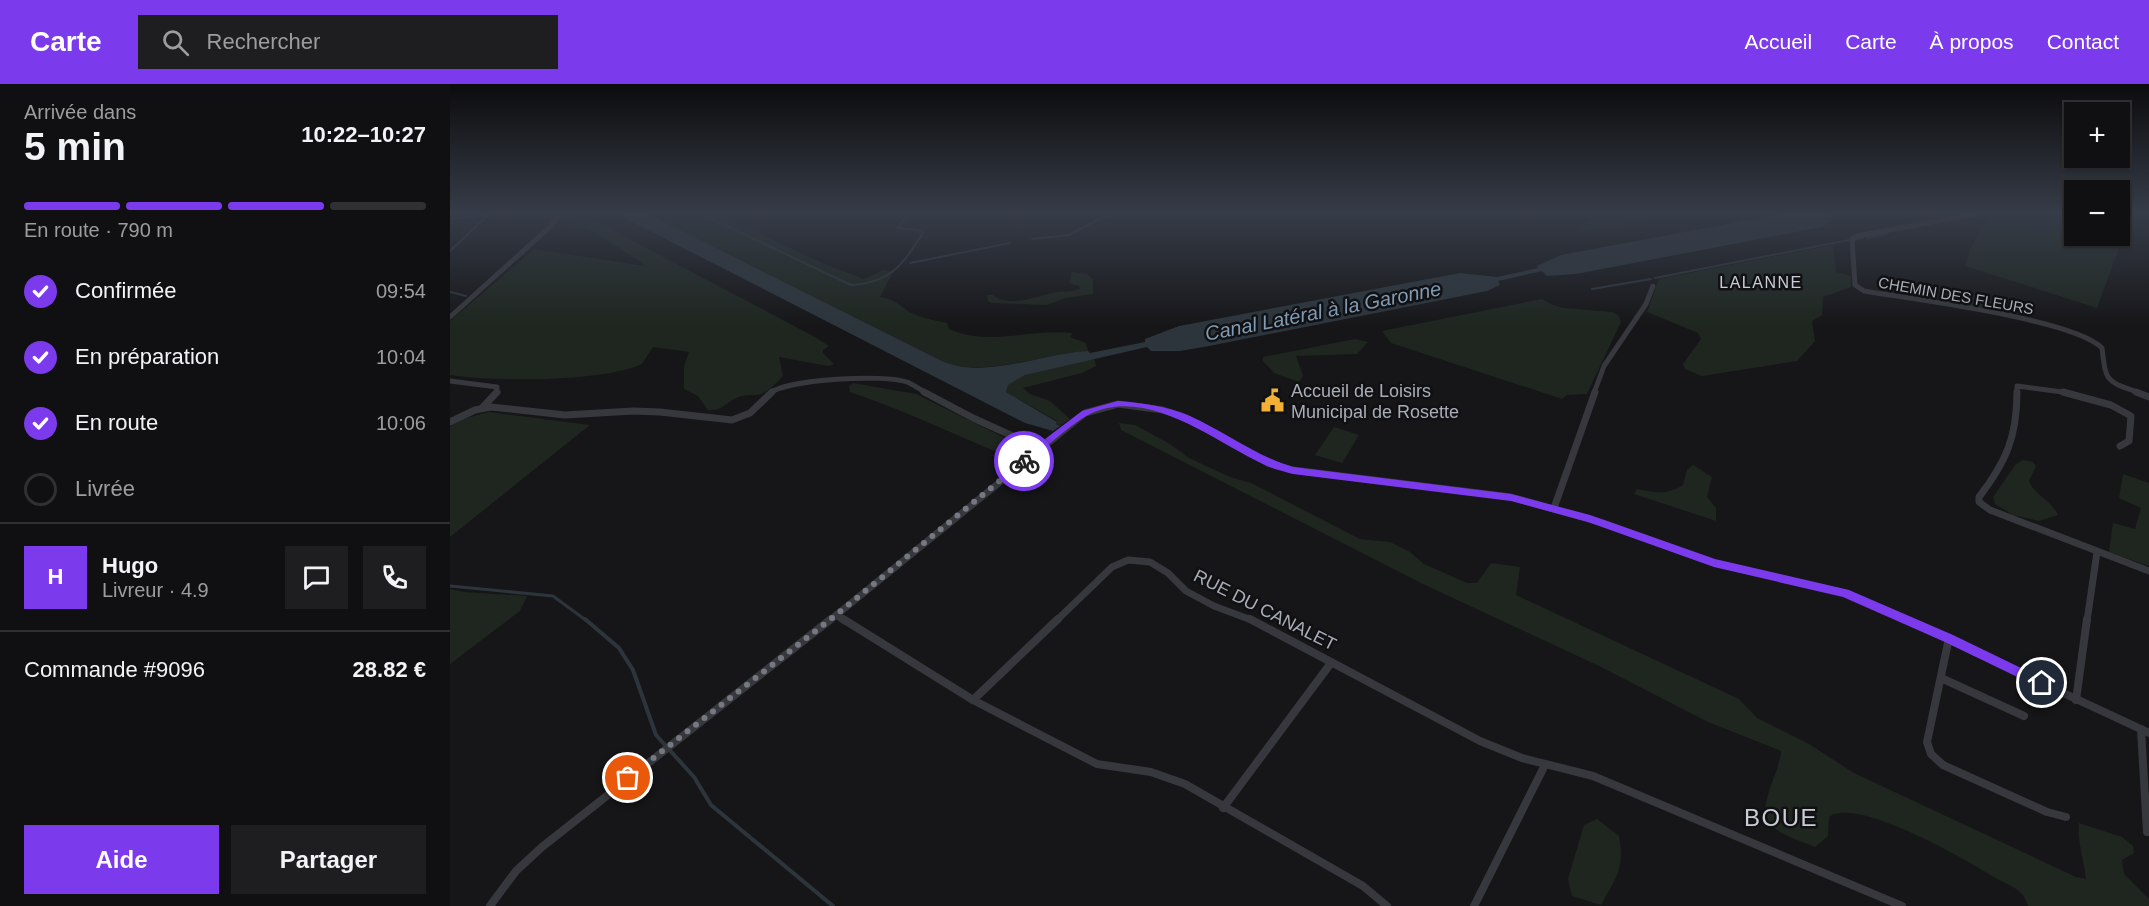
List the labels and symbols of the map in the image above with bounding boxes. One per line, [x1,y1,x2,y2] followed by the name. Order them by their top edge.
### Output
[1877,273,2035,318] street label: CHEMIN DES FLEURS
[1719,274,1803,291] district label: LALANNE
[1203,277,1443,345] water label: Canal Latéral à la Garonne
[1291,381,1459,422] place label: Accueil de Loisirs Municipal de Rosette
[1260,388,1286,414] public building icon: Accueil de Loisirs Municipal de Rosette
[994,431,1054,491] courier
[1191,565,1339,655] street label: RUE DU CANALET
[2016,657,2067,708] pin
[602,752,653,803] pin
[1744,804,1818,831] district label: BOUE

